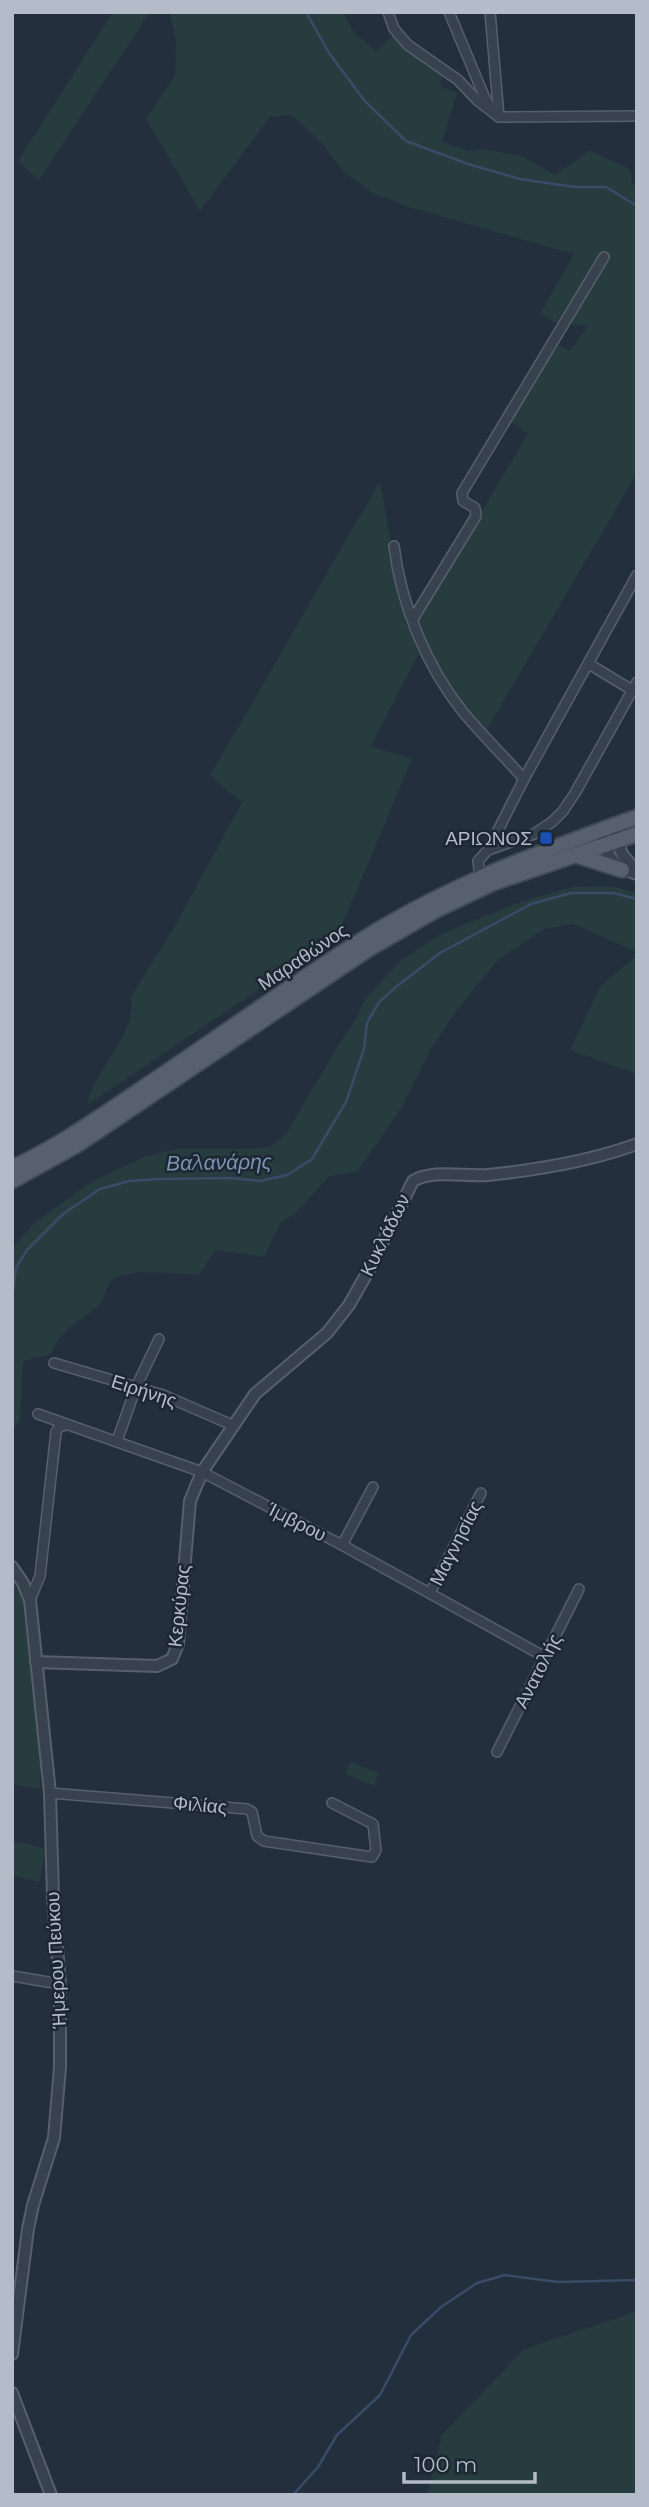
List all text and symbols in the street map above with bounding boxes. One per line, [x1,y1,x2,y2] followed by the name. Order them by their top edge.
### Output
[445,827,532,850] place label: ΑΡΙΩΝΟΣ
[538,830,554,846] marker: ΑΡΙΩΝΟΣ
[254,919,352,995] street label: Μαραθώνος
[166,1149,273,1175] water label: Βαλανάρης
[355,1190,415,1280] street label: Κυκλάδων
[108,1370,180,1412] street label: Ειρήνης
[263,1497,330,1547] street label: Ίμβρου
[425,1497,487,1589] street label: Μαγνησίας
[163,1564,195,1648] street label: Κερκύρας
[509,1630,567,1712] street label: Ανατολής
[172,1791,228,1819] street label: Φιλίας
[41,1891,71,2030] street label: Ήμερου Πεύκου
[404,2440,535,2484] scale bar
[414,2452,477,2477] text: 100 m

